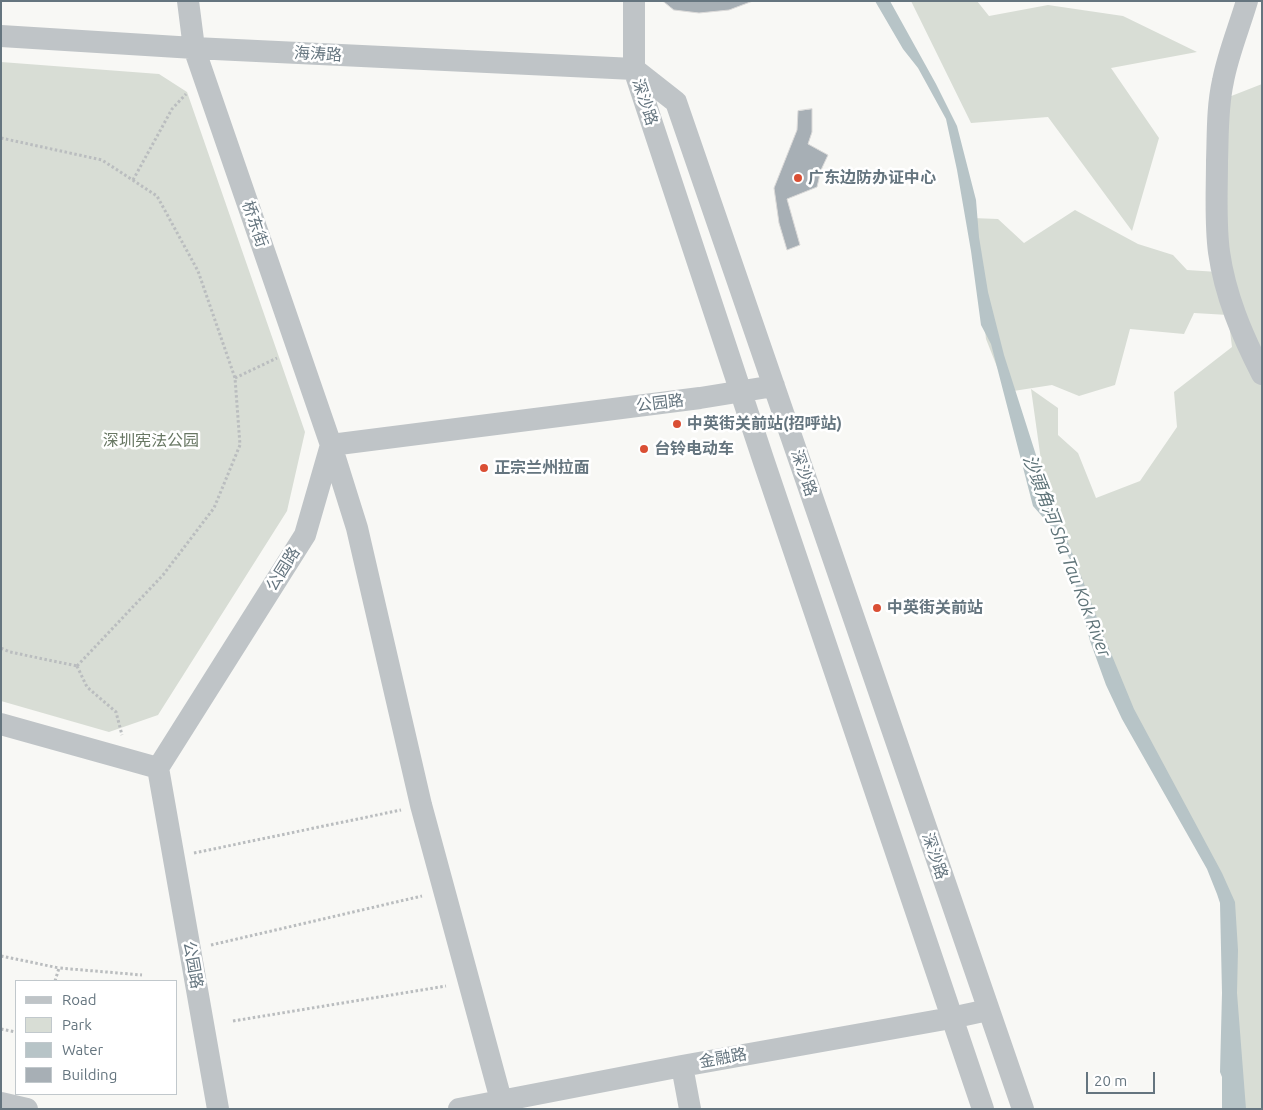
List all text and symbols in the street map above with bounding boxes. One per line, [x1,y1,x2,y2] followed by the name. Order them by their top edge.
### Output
[294,43,342,65] street label: 海涛路
[628,76,662,128] street label: 深沙路
[808,168,936,188] place label: 广东边防办证中心
[792,172,804,184] marker: 广东边防办证中心
[238,198,272,250] street label: 桥东街
[635,391,685,415] street label: 公园路
[687,414,842,434] place label: 中英街关前站(招呼站)
[671,418,683,430] marker: 中英街关前站(招呼站)
[103,431,199,451] park label: 深圳宪法公园
[654,439,734,459] place label: 台铃电动车
[638,443,650,455] marker: 台铃电动车
[787,447,821,499] street label: 深沙路
[1018,452,1116,660] water label: 沙頭角河 Sha Tau Kok River
[494,458,590,478] place label: 正宗兰州拉面
[478,462,490,474] marker: 正宗兰州拉面
[262,544,304,594] street label: 公园路
[887,598,983,618] place label: 中英街关前站
[871,602,883,614] marker: 中英街关前站
[918,830,952,882] street label: 深沙路
[179,940,207,990] street label: 公园路
[15,980,178,1095] legend
[62,991,97,1008] text: Road
[62,1016,92,1033] text: Park
[62,1041,103,1058] text: Water
[698,1044,748,1072] street label: 金融路
[1088,1062,1157,1094] scale bar
[62,1066,117,1083] text: Building
[1094,1072,1127,1089] text: 20 m

